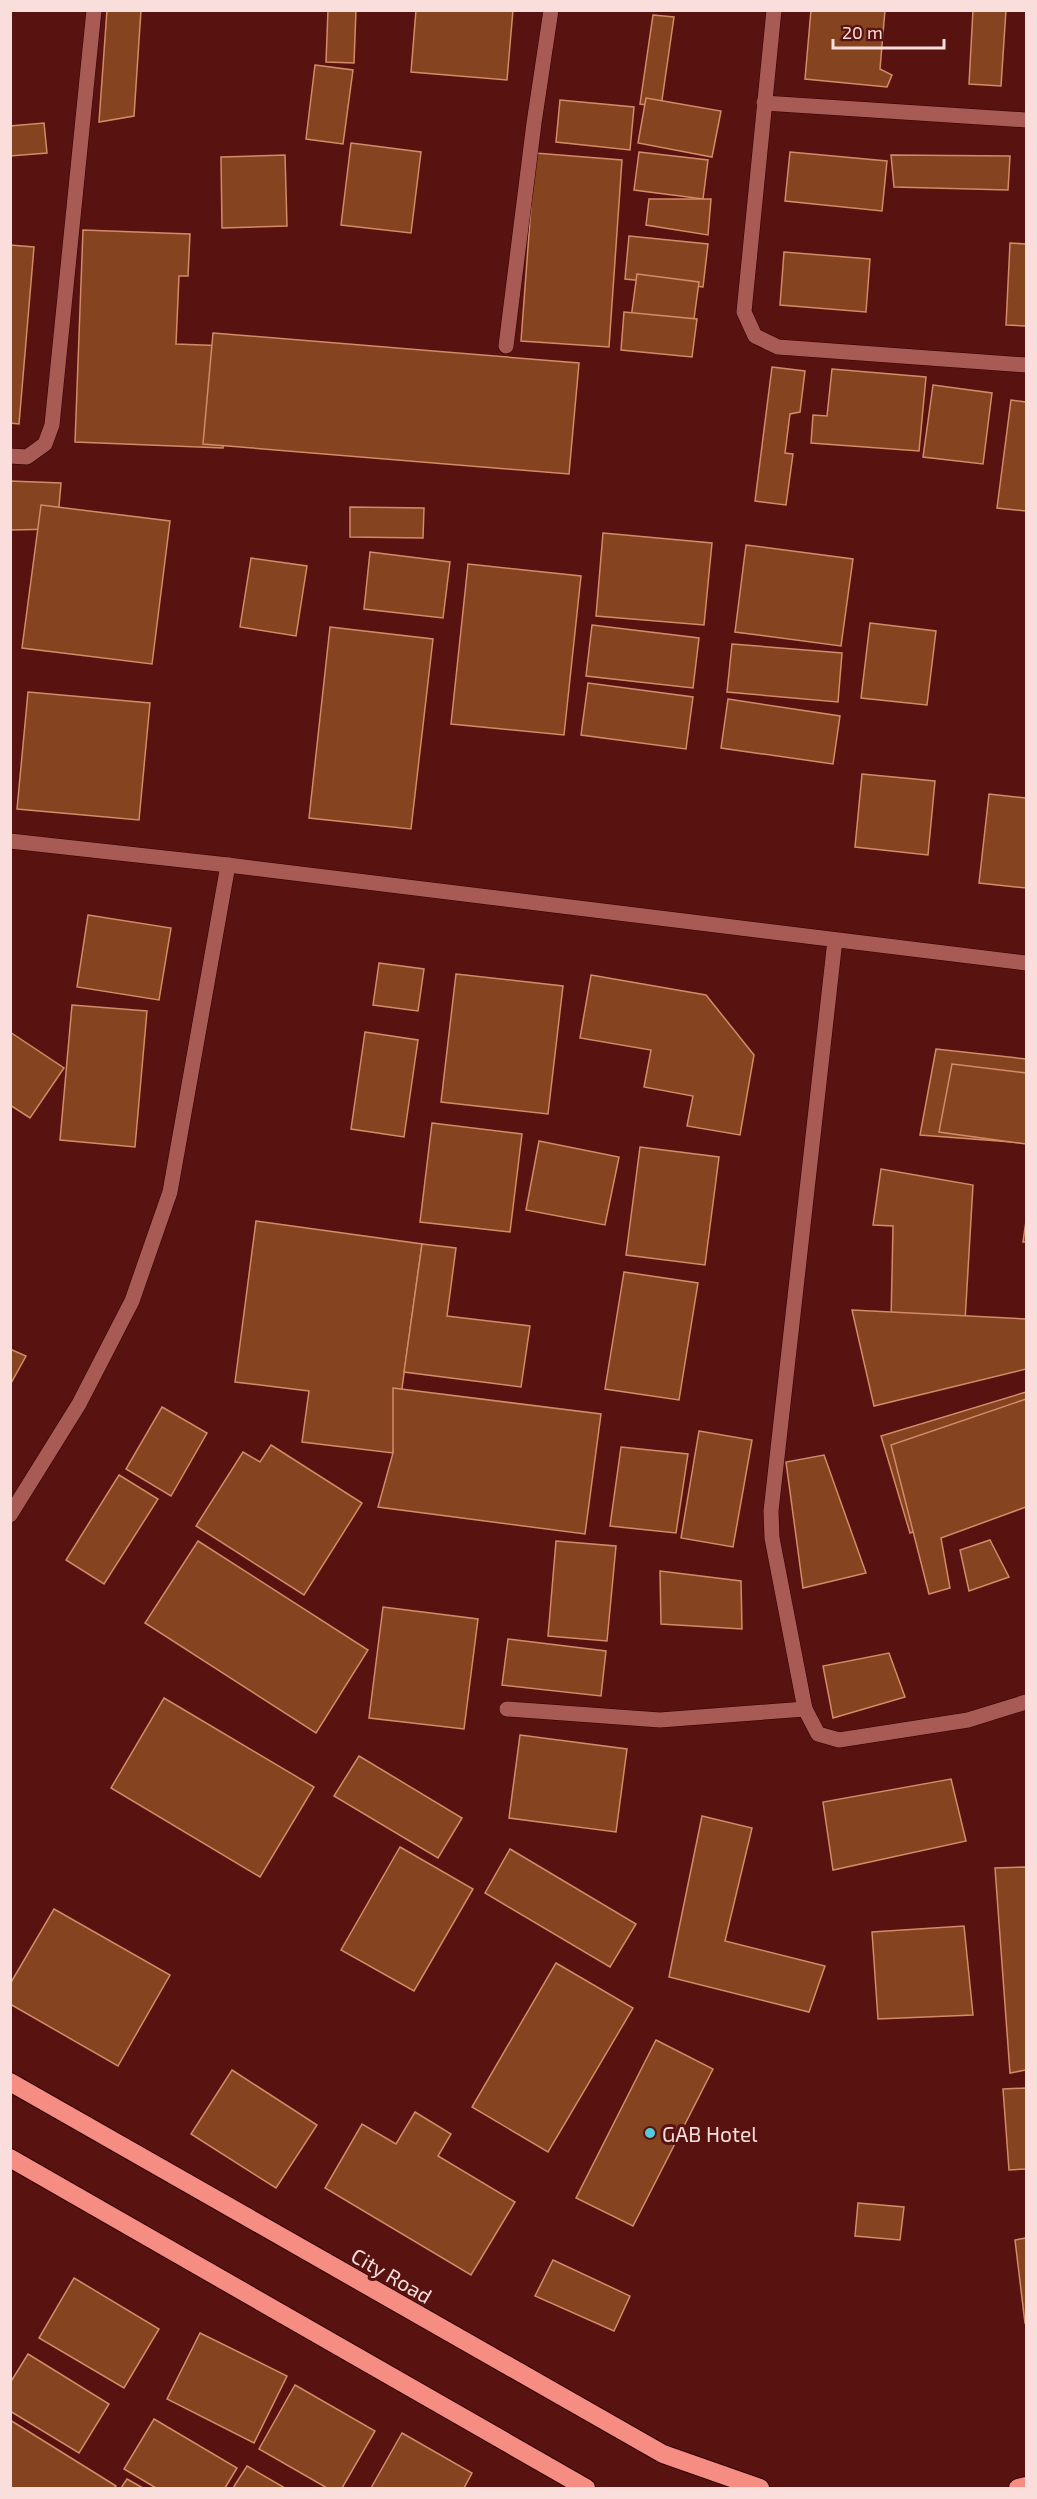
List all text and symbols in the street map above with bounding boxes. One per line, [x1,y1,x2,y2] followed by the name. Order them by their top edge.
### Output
[833,12,944,50] scale bar
[842,21,883,43] text: 20 m
[662,2121,758,2146] place label: GAB Hotel
[643,2126,657,2140] marker: GAB Hotel
[347,2242,437,2308] street label: City Road

